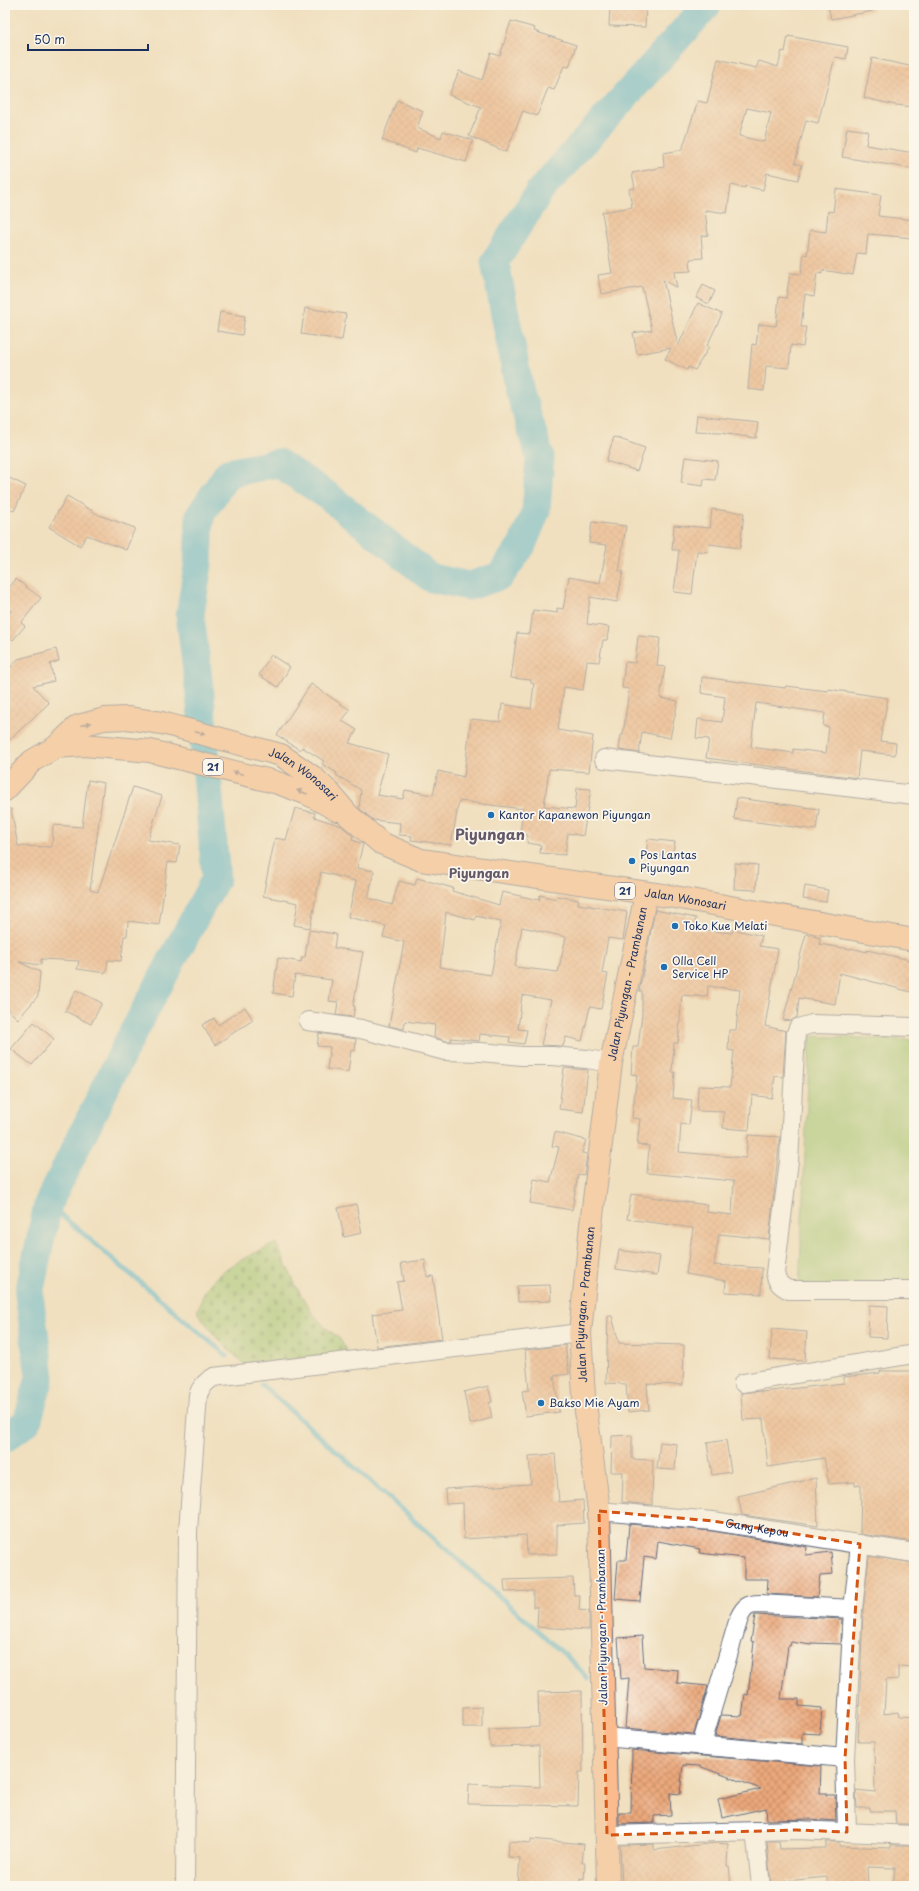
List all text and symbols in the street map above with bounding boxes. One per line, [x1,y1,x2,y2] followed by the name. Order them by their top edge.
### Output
[28,26,148,52] scale bar
[34,30,65,48] text: 50 m
[80,720,92,726] one-way arrow
[194,730,206,736] one-way arrow
[267,743,342,804] street label: Jalan Wonosari
[203,759,223,775] road number: 21
[231,770,243,776] one-way arrow
[295,788,307,794] one-way arrow
[499,806,651,823] place label: Kantor Kapanewon Piyungan
[486,810,496,820] marker: Kantor Kapanewon Piyungan
[455,822,525,845] district label: Piyungan
[640,846,697,876] place label: Pos Lantas Piyungan
[627,856,637,866] marker: Pos Lantas Piyungan
[449,863,509,882] district label: Piyungan
[615,883,635,899] road number: 21
[643,884,728,914] street label: Jalan Wonosari
[603,905,651,1062] street label: Jalan Piyungan - Prambanan
[683,917,767,934] place label: Toko Kue Melati
[670,921,680,931] marker: Toko Kue Melati
[672,952,728,982] place label: Olla Cell Service HP
[659,962,669,972] marker: Olla Cell Service HP
[571,1225,599,1383] street label: Jalan Piyungan - Prambanan
[549,1394,639,1411] place label: Bakso Mie Ayam
[536,1398,546,1408] marker: Bakso Mie Ayam
[724,1514,790,1541] street label: Gang Kepou
[592,1548,611,1706] street label: Jalan Piyungan - Prambanan

